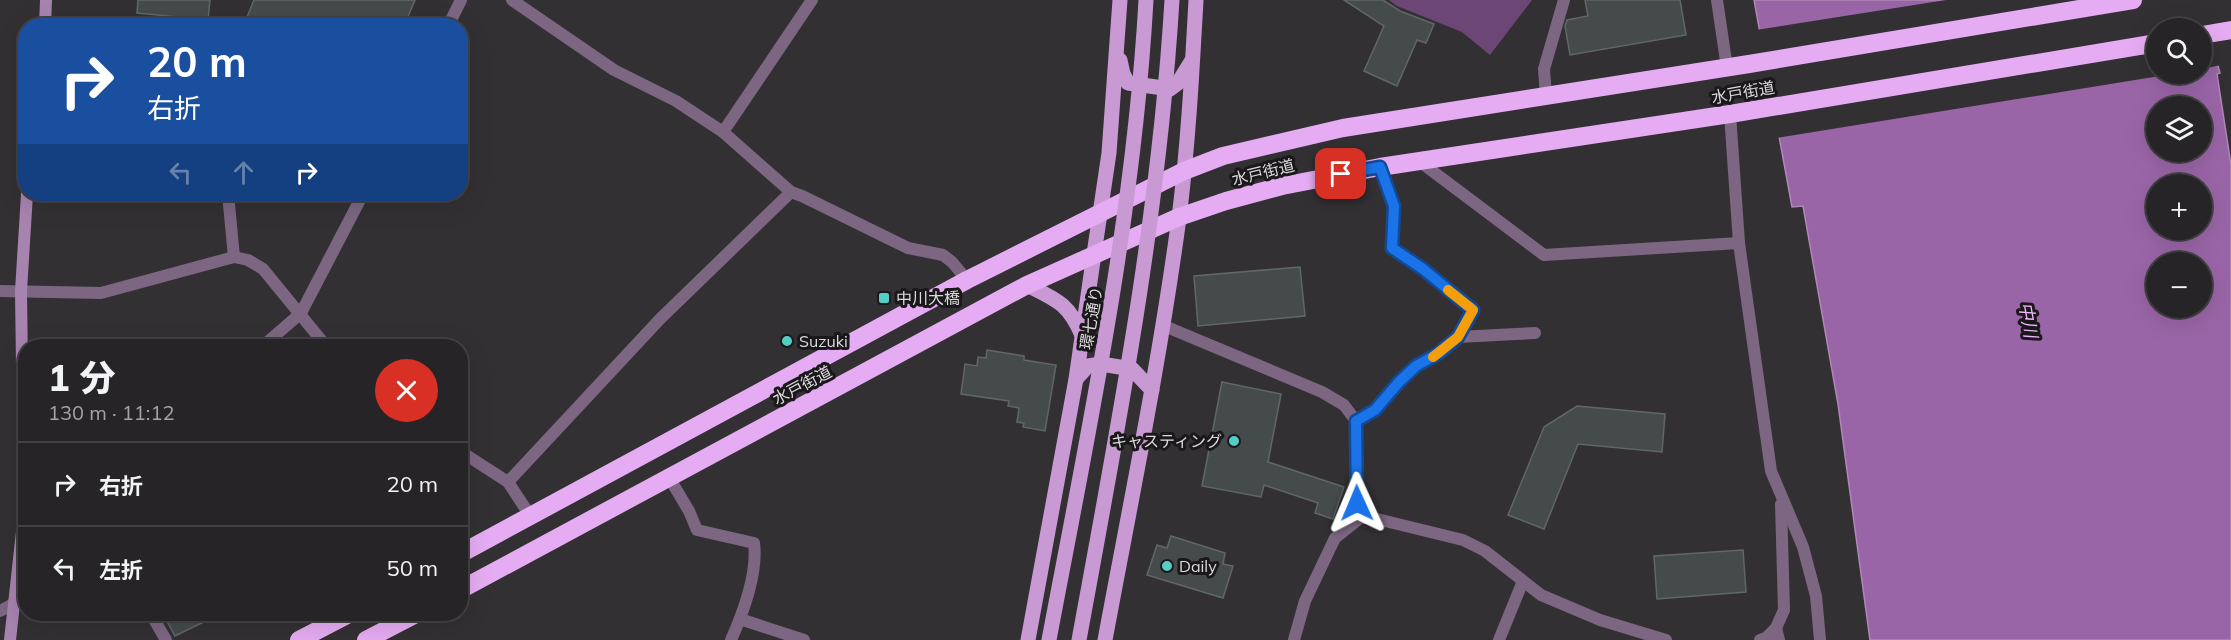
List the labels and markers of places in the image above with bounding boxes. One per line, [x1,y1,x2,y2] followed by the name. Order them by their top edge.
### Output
[1315,148,1366,199] pin
[896,288,960,308] place label: 中川大橋
[877,291,891,305] marker: 中川大橋
[799,331,848,351] place label: Suzuki
[780,334,794,348] marker: Suzuki
[1111,431,1222,451] place label: キャスティング
[1227,434,1241,448] marker: キャスティング
[1179,556,1217,576] place label: Daily
[1160,559,1174,573] marker: Daily

